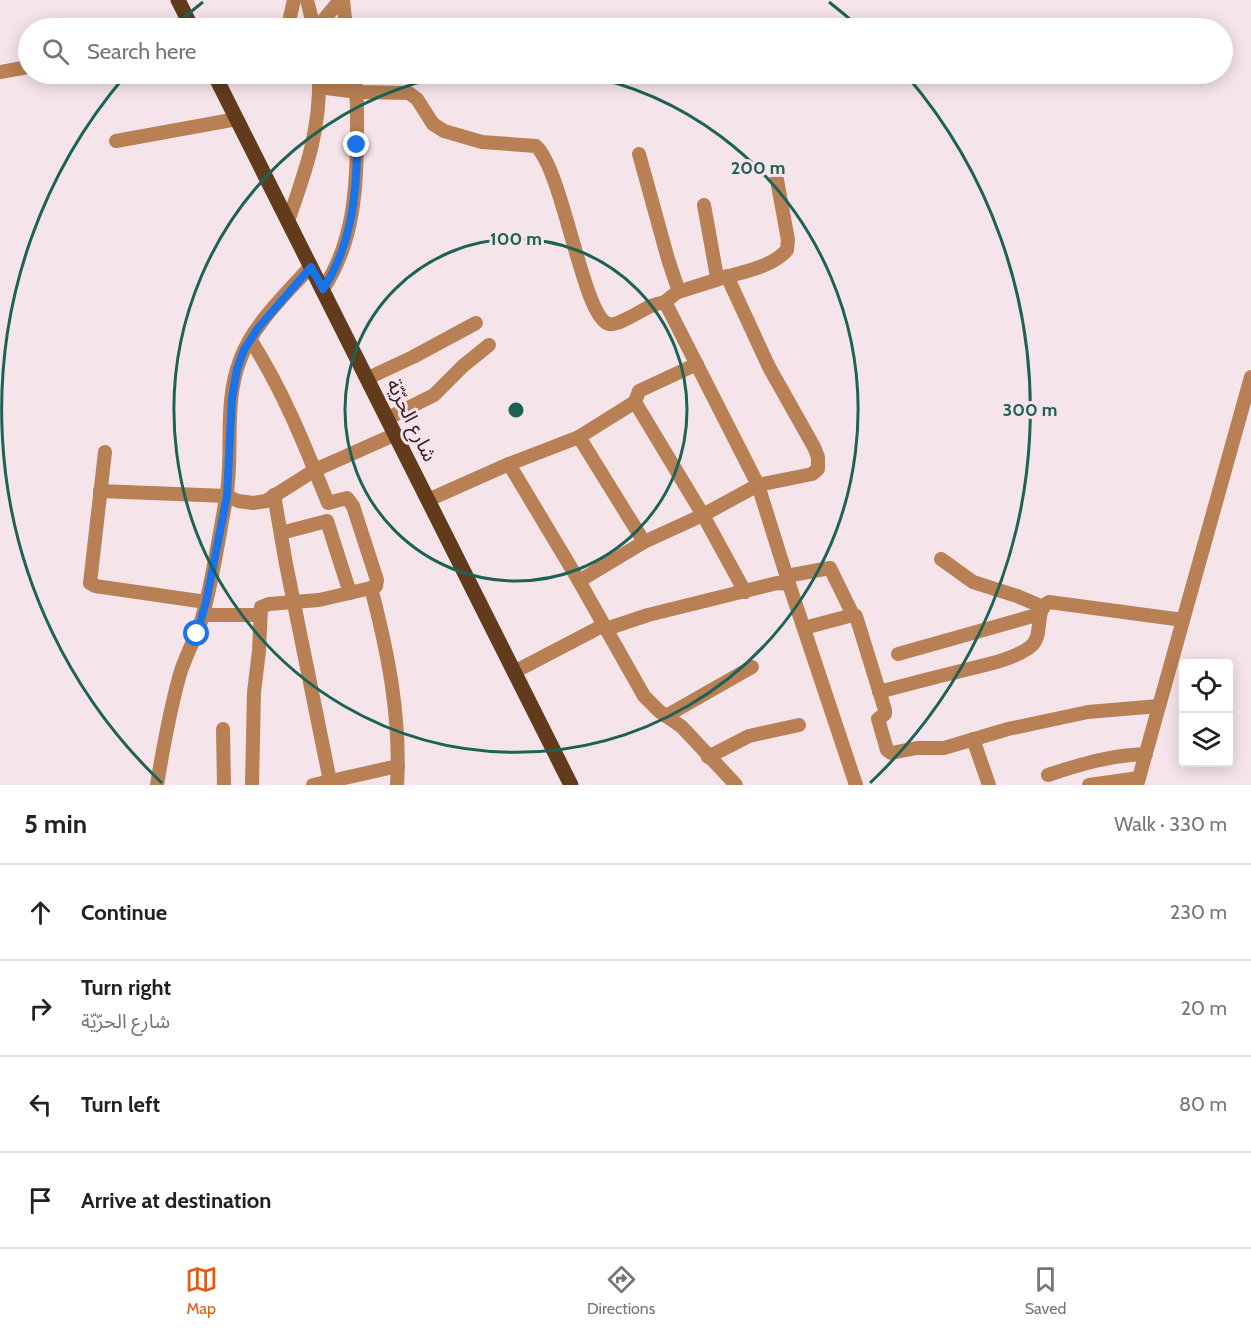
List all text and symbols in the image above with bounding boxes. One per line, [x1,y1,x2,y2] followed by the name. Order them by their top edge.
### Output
[18,18,1233,84] search box
[39,35,72,68] icon: search
[87,38,196,65] text: Search here
[343,131,369,157] route end
[731,157,785,179] text: 200 m
[490,228,542,250] text: 100 m
[379,375,442,467] street label: شارع الحرّيّة
[1003,399,1057,421] text: 300 m
[506,400,526,420] centre of rings
[183,620,209,646] route start
[1179,659,1233,767] map controls
[1179,659,1233,713] button: locate
[1179,713,1233,767] button: layers
[24,808,87,840] text: 5 min
[1114,812,1227,836] text: Walk · 330 m
[24,896,57,929] icon: ahead
[81,899,167,926] text: Continue
[1170,900,1227,924] text: 230 m
[81,974,171,1001] text: Turn right
[24,992,57,1025] icon: right
[1181,996,1227,1020] text: 20 m
[81,1009,170,1033] text: شارع الحرّيّة
[24,1088,57,1121] icon: left
[81,1091,160,1118] text: Turn left
[1179,1092,1227,1116] text: 80 m
[24,1184,57,1217] icon: arrive
[81,1187,271,1214] text: Arrive at destination
[185,1263,218,1318] tab: Map
[587,1263,655,1318] tab: Directions
[1025,1263,1066,1318] tab: Saved

